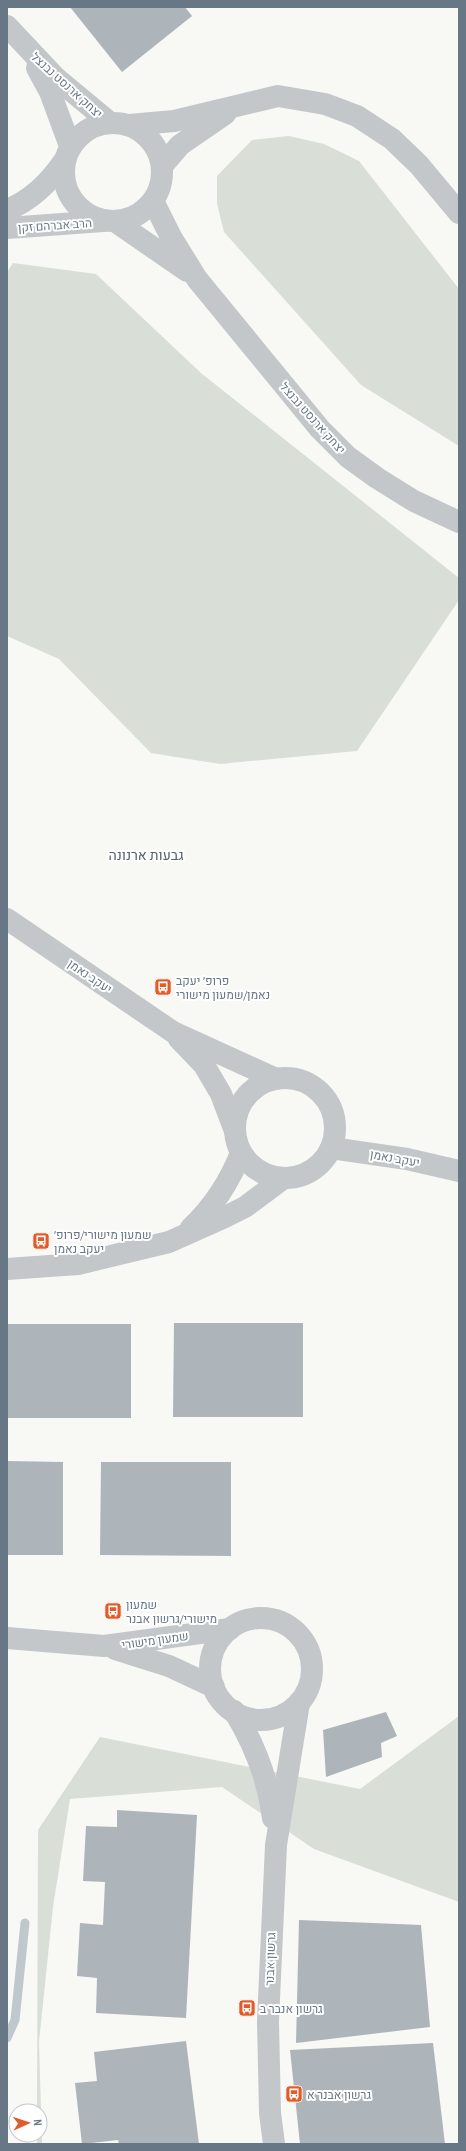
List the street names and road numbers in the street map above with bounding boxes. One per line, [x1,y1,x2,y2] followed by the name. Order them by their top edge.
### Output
[28,49,106,121] street label: יצחק ארנסט נבנצל
[18,215,92,235] street label: הרב אברהם זקן
[277,379,349,457] street label: יצחק ארנסט נבנצל
[65,956,115,996] street label: יעקב נאמן
[369,1146,421,1170] street label: יעקב נאמן
[121,1628,189,1652] street label: שמעון מישורי
[262,1931,278,1986] street label: גרשון אבנר

